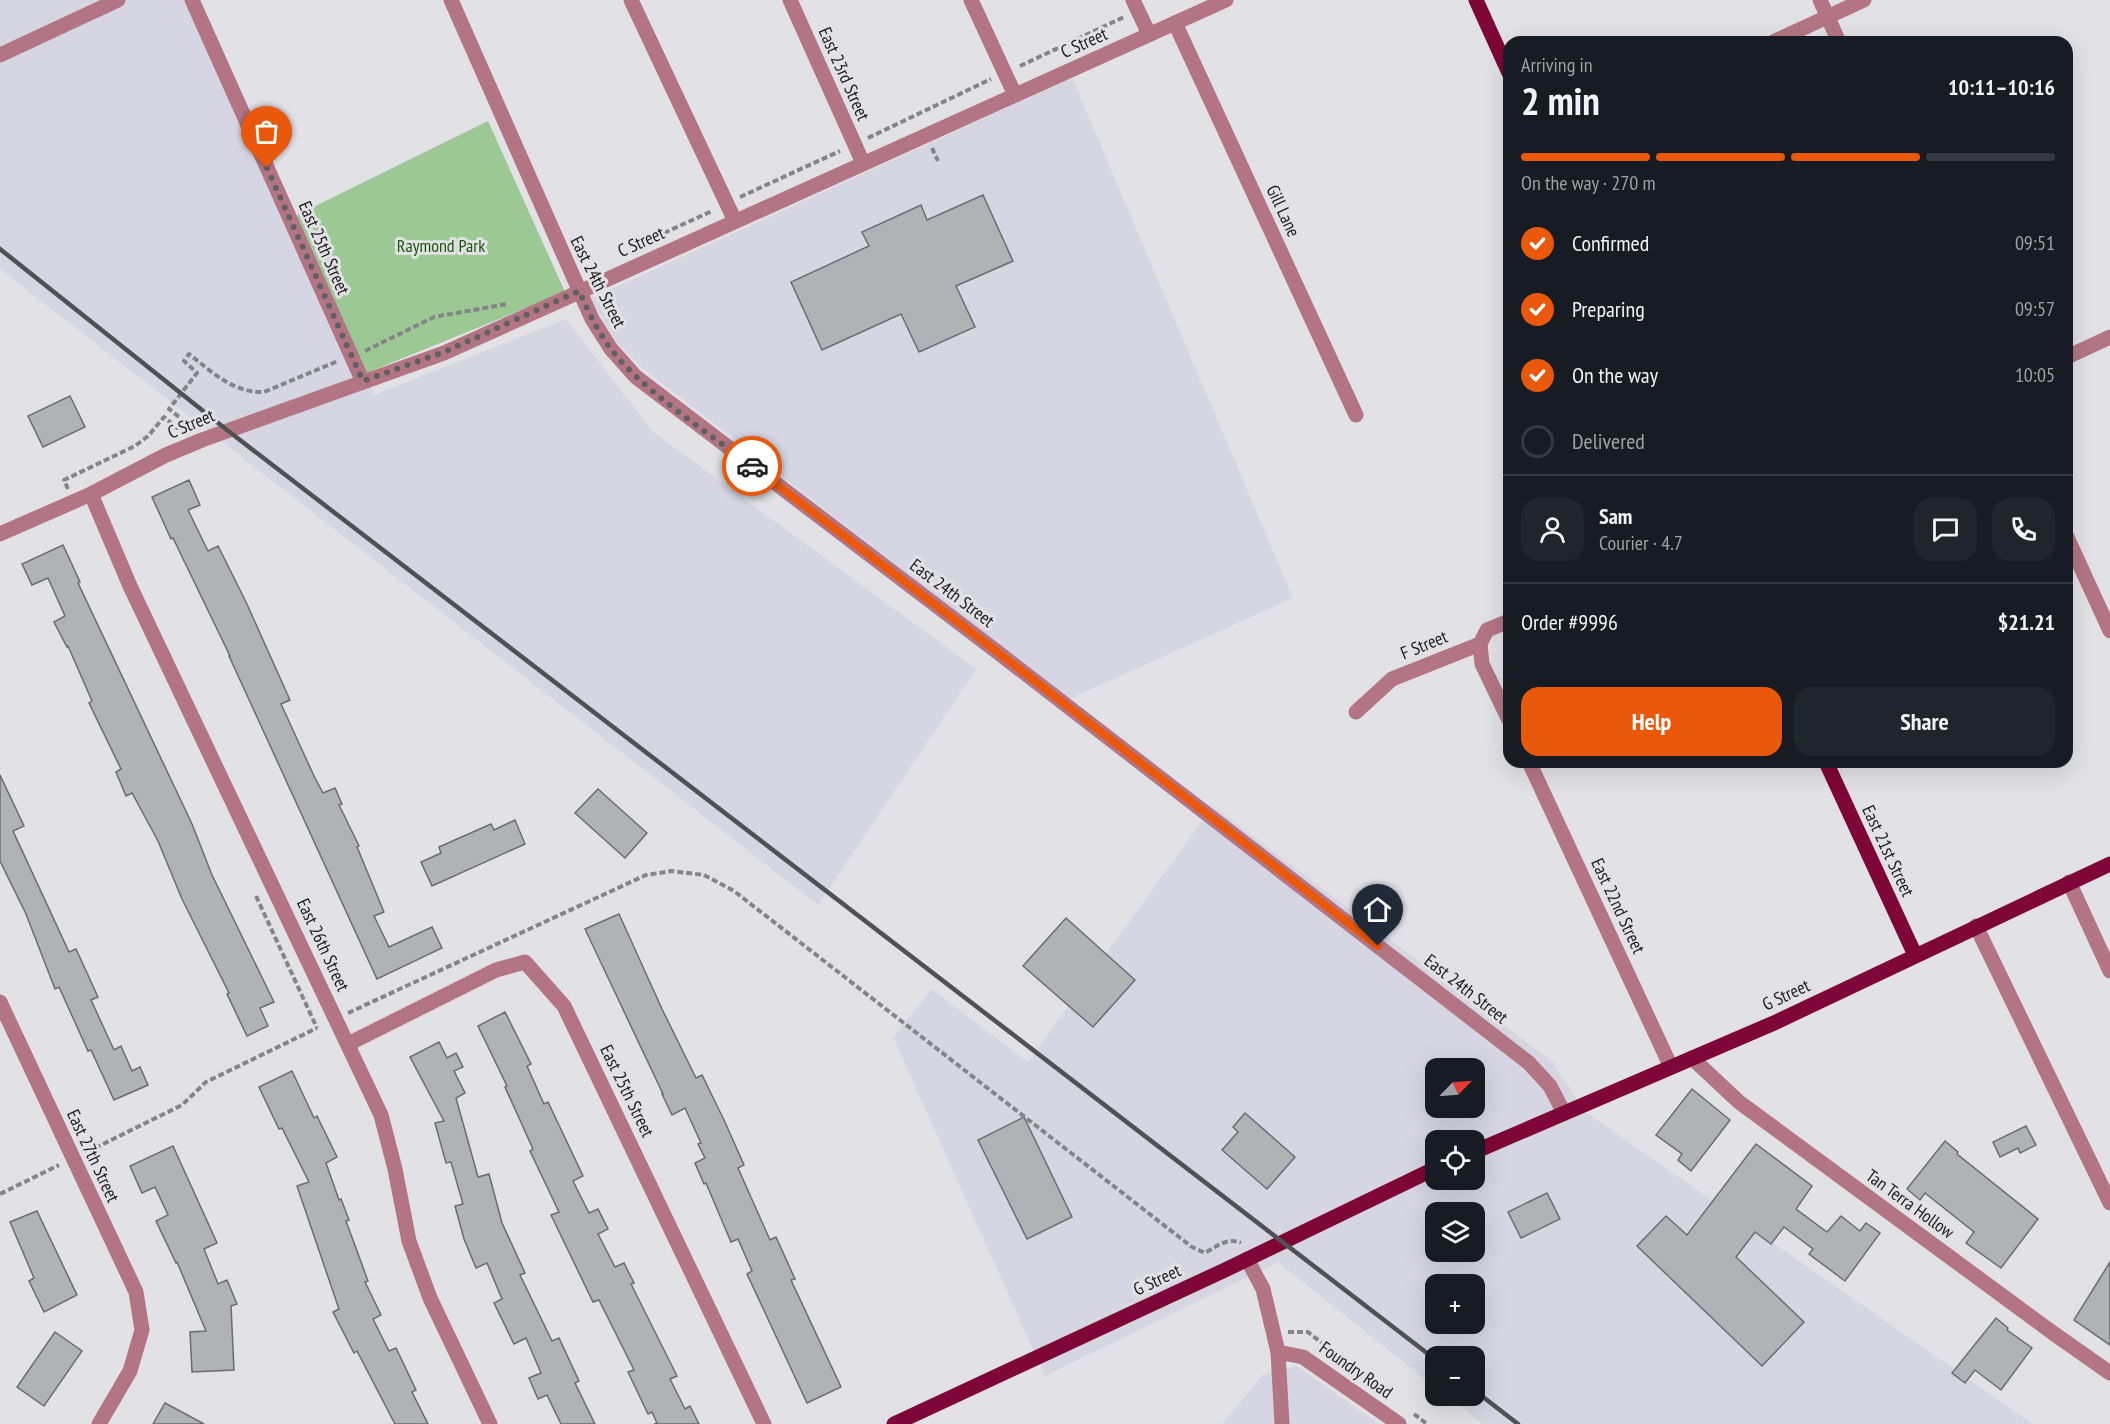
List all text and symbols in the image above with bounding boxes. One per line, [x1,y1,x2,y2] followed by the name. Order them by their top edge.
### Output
[1057,22,1111,63] street label: C Street
[814,24,875,124] street label: East 23rd Street
[1521,52,1593,78] text: Arriving in
[1948,73,2055,101] text: 10:11–10:16
[1521,75,1600,126] text: 2 min
[241,106,292,168] pin
[250,115,283,148] icon: bag
[1521,170,1656,196] text: On the way · 270 m
[1261,181,1305,240] street label: Gill Lane
[294,197,355,298] street label: East 25th Street
[614,221,668,262] street label: C Street
[1521,227,1554,260] icon: check
[1572,229,1649,257] text: Confirmed
[2015,230,2055,256] text: 09:51
[566,232,631,332] street label: East 24th Street
[397,234,485,257] park label: Raymond Park
[1521,293,1554,326] icon: check
[1572,295,1645,323] text: Preparing
[2015,296,2055,322] text: 09:57
[1521,359,1554,392] icon: check
[1572,361,1658,389] text: On the way
[2015,362,2055,388] text: 10:05
[164,403,218,444] street label: C Street
[1572,427,1645,455] text: Delivered
[722,436,782,496] courier
[736,450,769,483] icon: car
[1521,498,1584,561] button: person
[1914,498,1977,561] button: chat
[1992,498,2055,561] button: phone
[1599,502,1632,530] text: Sam
[1599,530,1683,556] text: Courier · 4.7
[905,553,999,632] street label: East 24th Street
[1521,608,1618,636] text: Order #9996
[1998,608,2055,636] text: $21.21
[1397,625,1451,664] street label: F Street
[1521,687,1782,756] button: Help
[1794,687,2055,756] button: Share
[1857,801,1920,900] street label: East 21st Street
[1586,854,1651,957] street label: East 22nd Street
[1352,884,1403,946] pin
[1361,893,1394,926] icon: home
[292,895,355,995] street label: East 26th Street
[1420,949,1513,1028] street label: East 24th Street
[1758,974,1813,1016] street label: G Street
[595,1041,660,1141] street label: East 25th Street
[1425,1058,1485,1118] north arrow
[1425,1058,1485,1406] map controls
[62,1106,125,1206] street label: East 27th Street
[1425,1130,1485,1190] button: locate
[1862,1164,1959,1244] street label: Tan Terra Hollow
[1425,1202,1485,1262] button: layers
[1129,1259,1184,1301] street label: G Street
[1425,1274,1485,1334] button: +
[1315,1336,1397,1403] street label: Foundry Road
[1425,1346,1485,1406] button: −

